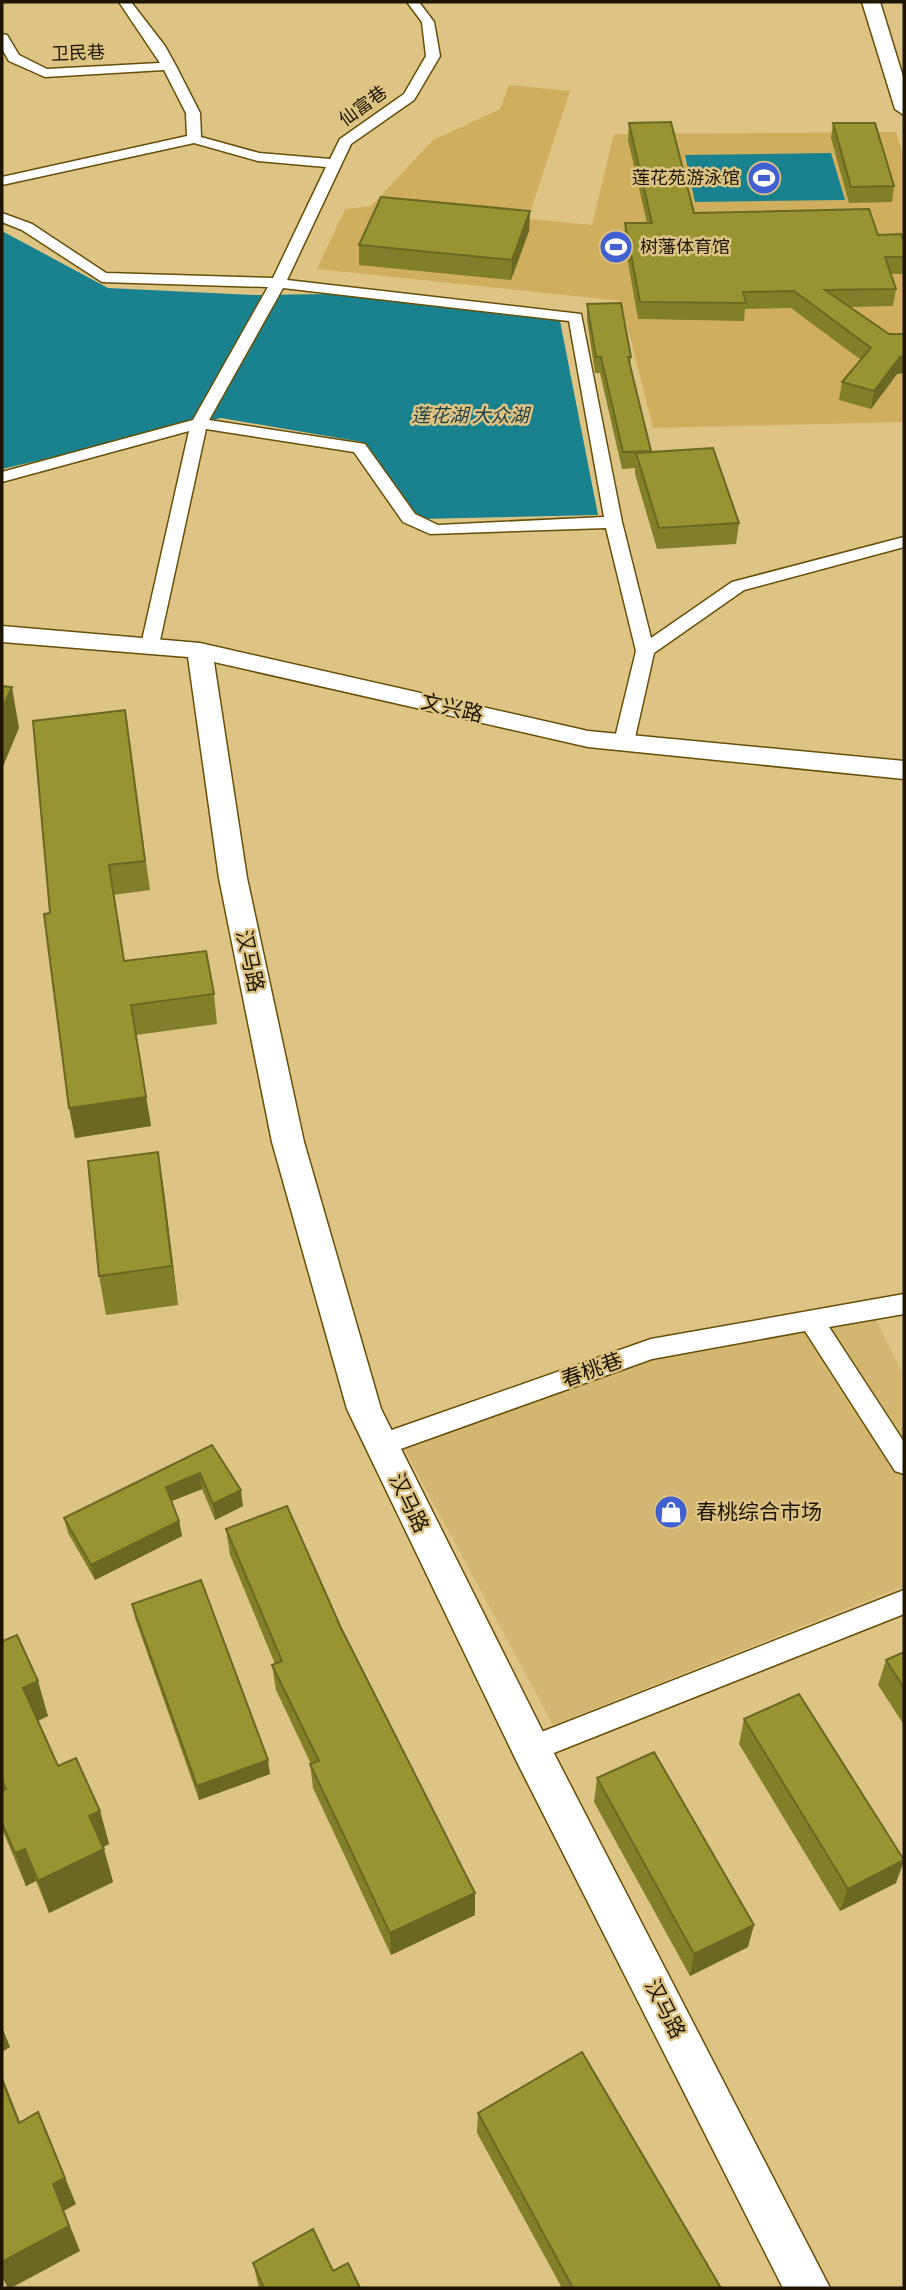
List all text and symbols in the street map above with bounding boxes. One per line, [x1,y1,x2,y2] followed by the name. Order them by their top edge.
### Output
[50,37,105,66] street label: 卫民巷
[332,78,392,132] street label: 仙富巷
[745,159,783,197] sports icon: 莲花苑游泳馆
[632,163,740,190] place label: 莲花苑游泳馆
[597,228,635,266] sports icon: 树藩体育馆
[640,232,730,259] place label: 树藩体育馆
[411,400,532,428] water label: 莲花湖 大众湖
[418,683,487,728] street label: 文兴路
[231,926,274,995] street label: 汉马路
[556,1342,626,1393] street label: 春桃巷
[384,1467,439,1537] street label: 汉马路
[652,1493,690,1531] shop icon: 春桃综合市场
[696,1494,822,1525] place label: 春桃综合市场
[639,1973,695,2043] street label: 汉马路

